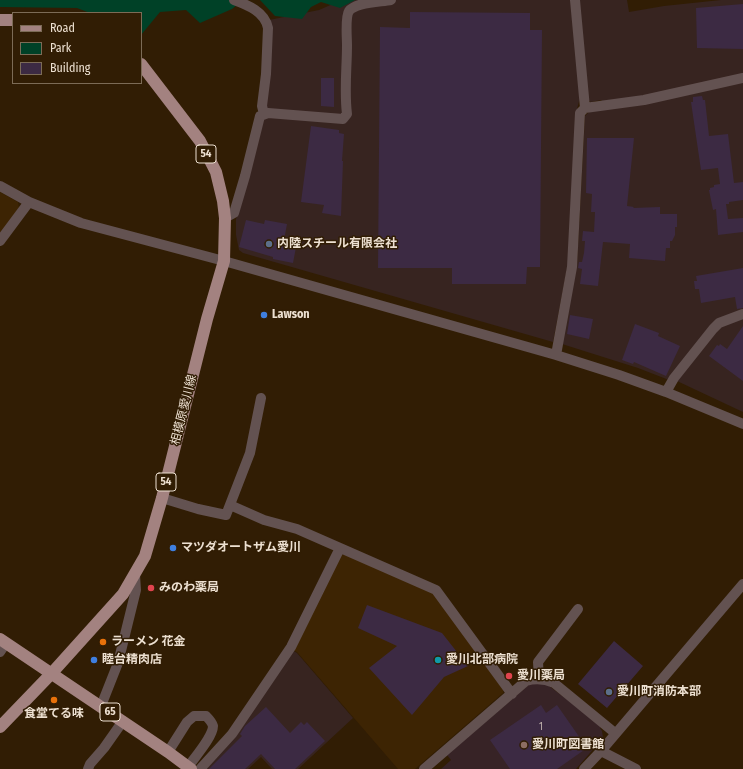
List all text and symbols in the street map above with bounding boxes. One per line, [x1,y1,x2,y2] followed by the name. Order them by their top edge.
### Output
[12,12,142,84] legend
[50,21,75,35] text: Road
[50,41,71,55] text: Park
[50,61,90,75] text: Building
[196,145,216,163] road number: 54
[277,237,397,251] place label: 内陸スチール有限会社
[264,239,274,249] marker: 内陸スチール有限会社
[272,308,310,322] place label: Lawson
[259,310,269,320] marker: Lawson
[168,373,200,447] street label: 相模原愛川線
[156,473,176,491] road number: 54
[181,541,301,555] place label: マツダオートザム愛川
[168,543,178,553] marker: マツダオートザム愛川
[159,581,219,595] place label: みのわ薬局
[146,583,156,593] marker: みのわ薬局
[111,635,185,649] place label: ラーメン 花金
[98,637,108,647] marker: ラーメン 花金
[102,653,162,667] place label: 睦台精肉店
[446,653,518,667] place label: 愛川北部病院
[89,655,99,665] marker: 睦台精肉店
[433,655,443,665] marker: 愛川北部病院
[517,669,565,683] place label: 愛川薬局
[504,671,514,681] marker: 愛川薬局
[617,685,701,699] place label: 愛川町消防本部
[604,687,614,697] marker: 愛川町消防本部
[49,695,59,705] marker: 食堂てる味
[100,703,120,721] road number: 65
[24,707,84,721] place label: 食堂てる味
[539,721,543,733] house number: 1
[532,738,604,752] place label: 愛川町図書館
[519,740,529,750] marker: 愛川町図書館

